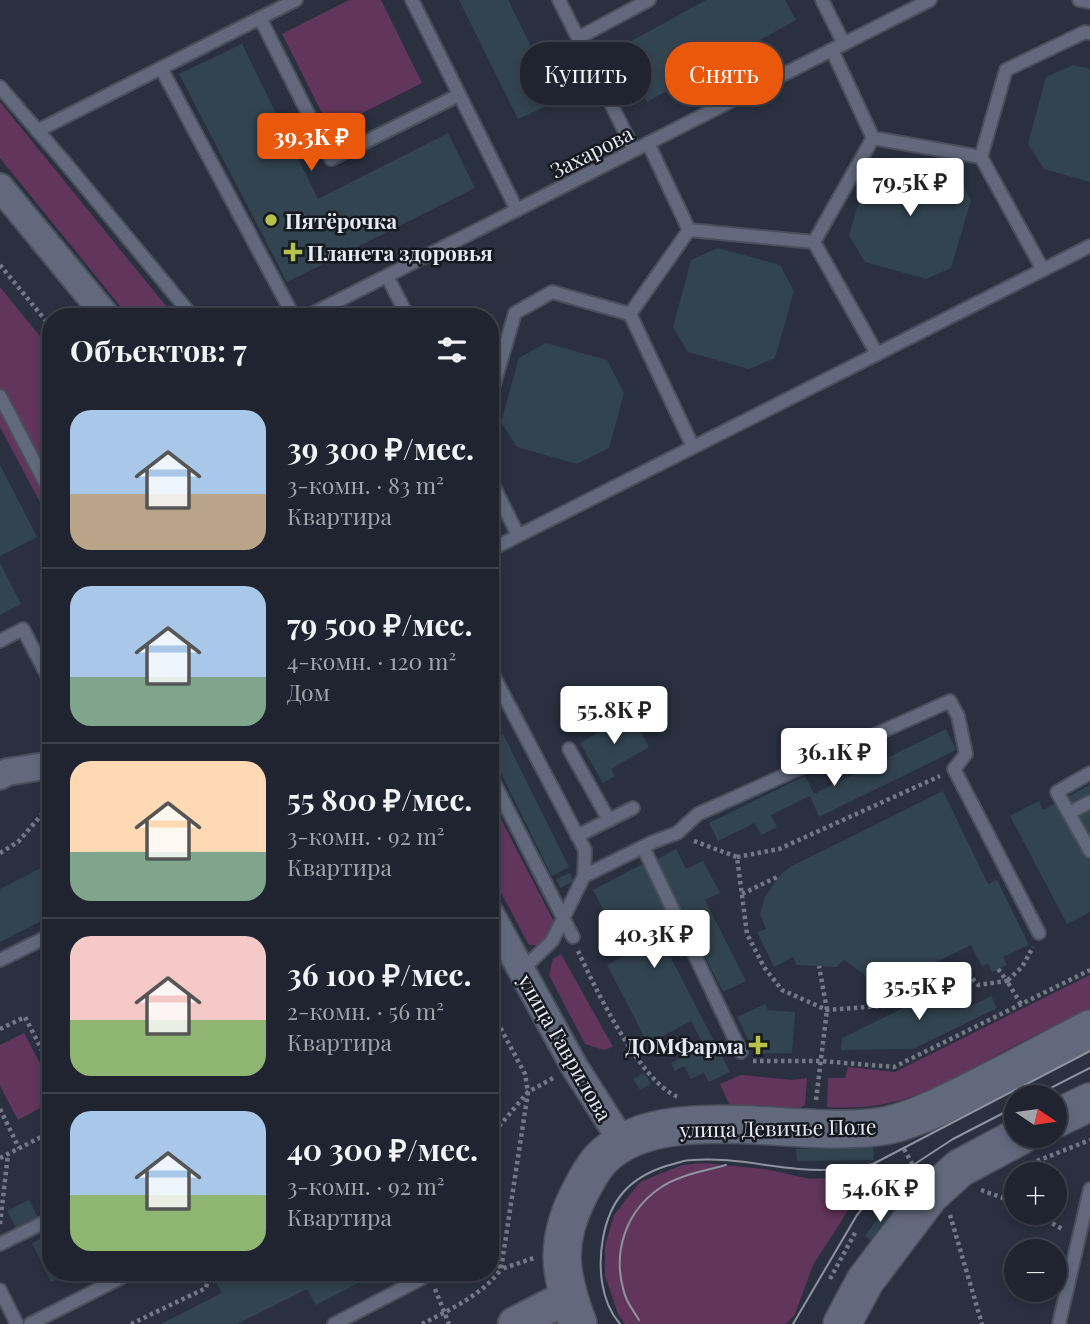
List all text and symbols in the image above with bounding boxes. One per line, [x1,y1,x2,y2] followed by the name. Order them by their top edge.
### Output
[520,42,651,105] chip: Купить
[665,42,783,105] chip: Снять
[246,114,376,173] pin: 39.3K ₽
[545,118,637,184] street label: Захарова
[273,120,349,151] text: 39.3K ₽
[845,158,975,218] pin: 79.5K ₽
[873,165,947,196] text: 79.5K ₽
[285,206,397,234] place label: Пятёрочка
[263,212,279,228] marker: Пятёрочка
[307,238,493,266] place label: Планета здоровья
[285,244,301,260] marker: Планета здоровья
[70,330,247,370] text: Объектов: 7
[433,331,471,369] icon: filters
[287,428,474,468] text: 39 300 ₽/мес.
[126,438,210,522] icon: home
[287,469,444,500] text: 3-комн. · 83 m²
[287,500,392,531] text: Квартира
[287,604,473,644] text: 79 500 ₽/мес.
[126,614,210,698] icon: home
[287,645,456,676] text: 4-комн. · 120 m²
[287,676,330,707] text: Дом
[549,686,679,746] pin: 55.8K ₽
[576,693,652,724] text: 55.8K ₽
[769,728,899,788] pin: 36.1K ₽
[797,735,871,766] text: 36.1K ₽
[287,779,472,819] text: 55 800 ₽/мес.
[126,789,210,873] icon: home
[287,820,445,851] text: 3-комн. · 92 m²
[287,851,392,882] text: Квартира
[589,911,719,970] pin: 40.3K ₽
[615,917,693,948] text: 40.3K ₽
[287,954,472,994] text: 36 100 ₽/мес.
[854,962,984,1022] pin: 35.5K ₽
[126,964,210,1048] icon: home
[512,968,620,1126] street label: улица Гаврилова
[882,969,956,1000] text: 35.5K ₽
[287,995,444,1026] text: 2-комн. · 56 m²
[287,1026,392,1057] text: Квартира
[625,1031,744,1059] place label: ДОМФарма
[750,1037,766,1053] marker: ДОМФарма
[1004,1085,1068,1148] north arrow
[1004,1085,1067,1302] map controls
[678,1111,877,1143] street label: улица Девичье Поле
[287,1129,478,1169] text: 40 300 ₽/мес.
[126,1139,210,1223] icon: home
[1004,1162,1067,1225] button: +
[815,1164,945,1224] pin: 54.6K ₽
[287,1170,445,1201] text: 3-комн. · 92 m²
[842,1171,918,1202] text: 54.6K ₽
[287,1201,392,1232] text: Квартира
[1004,1239,1067,1302] button: −

